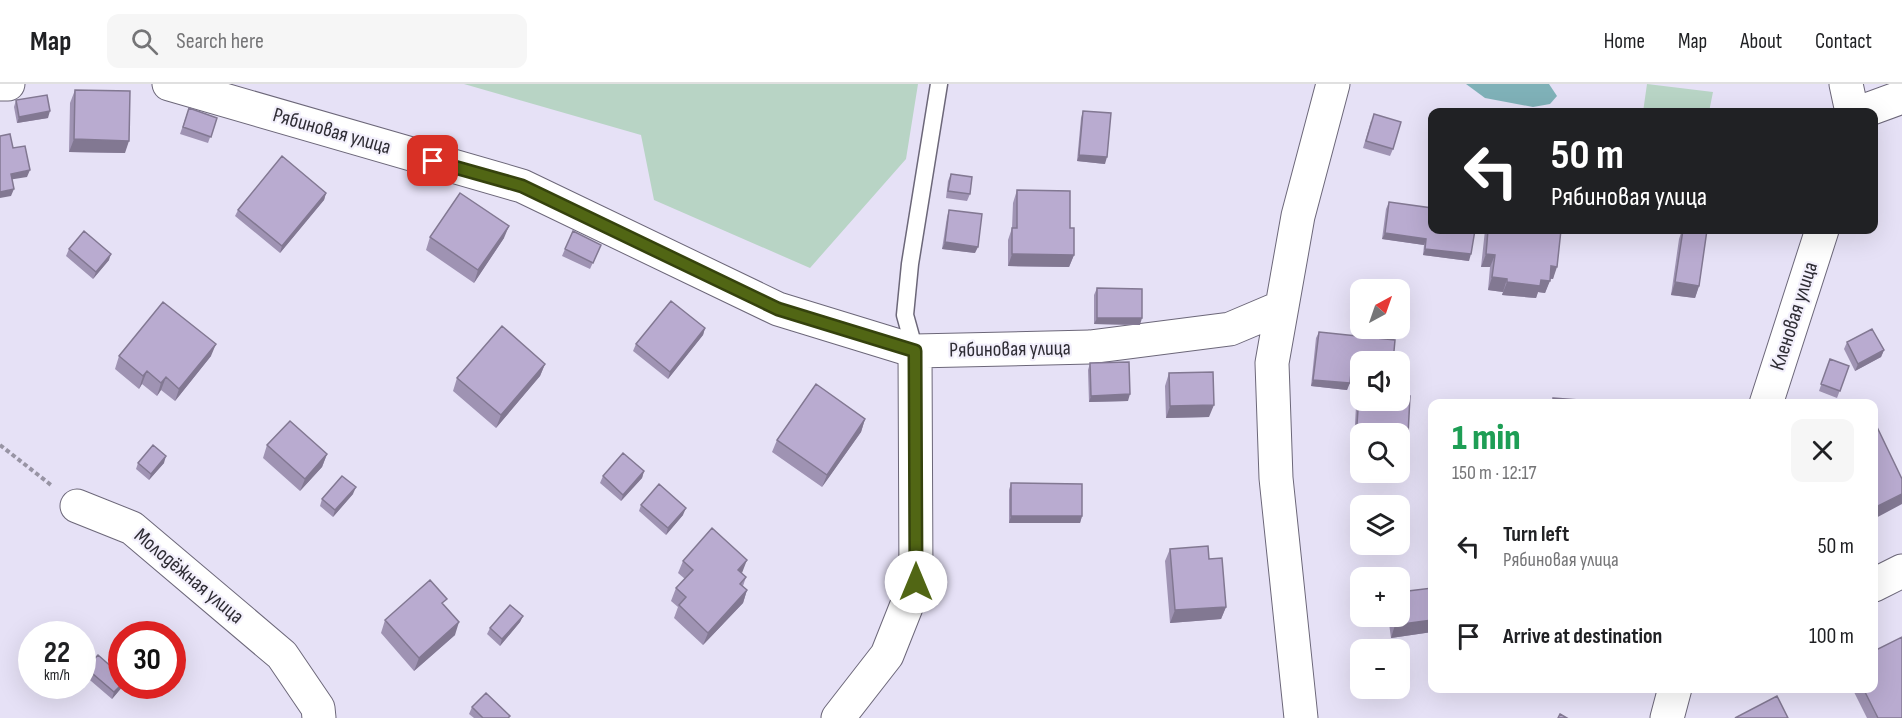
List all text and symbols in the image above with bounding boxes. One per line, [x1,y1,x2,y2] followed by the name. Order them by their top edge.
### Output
[107,14,527,68] search box
[30,25,71,58] text: Map
[128,25,161,58] icon: search
[176,28,264,55] text: Search here
[1604,29,1645,54] text: Home
[1678,29,1707,54] text: Map
[1740,29,1782,54] text: About
[1815,29,1872,54] text: Contact
[270,102,394,160] street label: Рябиновая улица
[1551,130,1624,181] text: 50 m
[1452,132,1530,210] icon: left
[407,135,458,186] pin
[416,144,449,177] icon: arrive
[1551,181,1707,213] text: Рябиновая улица
[1765,259,1823,373] street label: Кленовая улица
[1350,279,1410,339] north arrow
[1350,279,1410,699] map controls
[949,335,1071,363] street label: Рябиновая улица
[1350,351,1410,411] button: sound
[1452,417,1520,460] text: 1 min
[1791,419,1854,482] button: close
[1350,423,1410,483] button: search
[1452,461,1537,485] text: 150 m · 12:17
[1350,495,1410,555] button: layers
[1503,521,1569,548] text: Turn left
[129,523,249,629] street label: Молодёжная улица
[1452,530,1485,563] icon: left
[1818,533,1854,560] text: 50 m
[1503,548,1619,572] text: Рябиновая улица
[884,550,948,614] position arrow
[1350,567,1410,627] button: +
[1452,620,1485,653] icon: arrive
[108,621,186,699] speed limit sign: 30
[1503,623,1662,650] text: Arrive at destination
[1809,623,1854,650] text: 100 m
[44,635,70,671] text: 22
[1350,639,1410,699] button: −
[44,666,70,685] text: km/h

